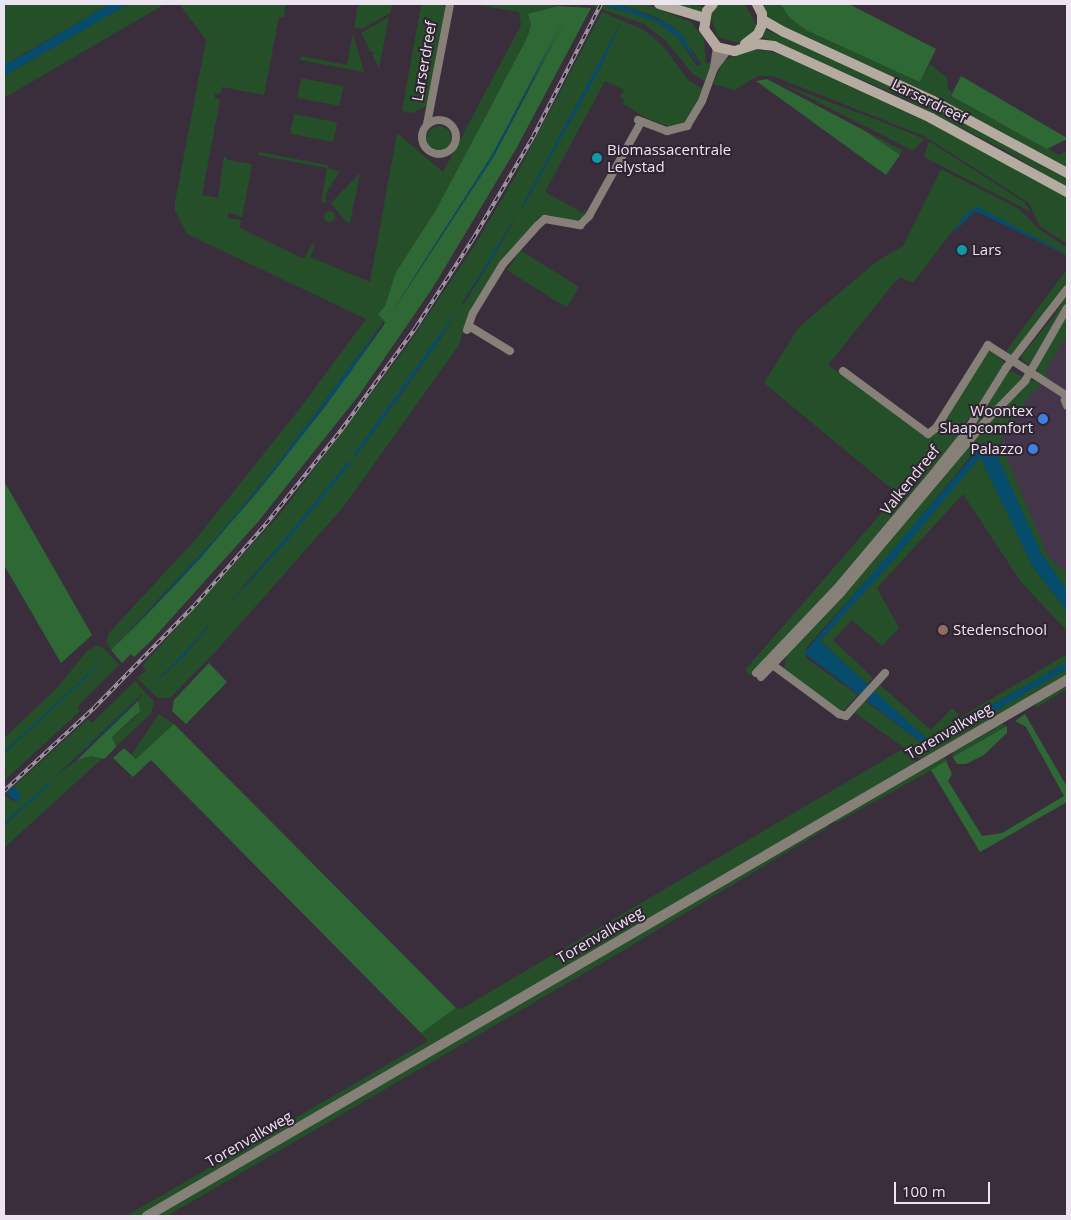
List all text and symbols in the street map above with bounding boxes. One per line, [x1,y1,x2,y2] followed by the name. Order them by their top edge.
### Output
[408,19,440,103] street label: Larserdreef
[889,75,969,127] street label: Larserdreef
[607,140,731,175] place label: Biomassacentrale Lelystad
[591,152,603,164] marker: Biomassacentrale Lelystad
[972,241,1001,259] place label: Lars
[956,244,968,256] marker: Lars
[939,401,1033,436] place label: Woontex Slaapcomfort
[1037,413,1049,425] marker: Woontex Slaapcomfort
[970,440,1023,458] place label: Palazzo
[877,442,943,518] street label: Valkendreef
[1027,443,1039,455] marker: Palazzo
[953,621,1047,639] place label: Stedenschool
[937,624,949,636] marker: Stedenschool
[903,699,995,763] street label: Torenvalkweg
[554,903,646,967] street label: Torenvalkweg
[203,1107,295,1171] street label: Torenvalkweg
[896,1172,992,1204] scale bar
[902,1181,946,1201] text: 100 m

